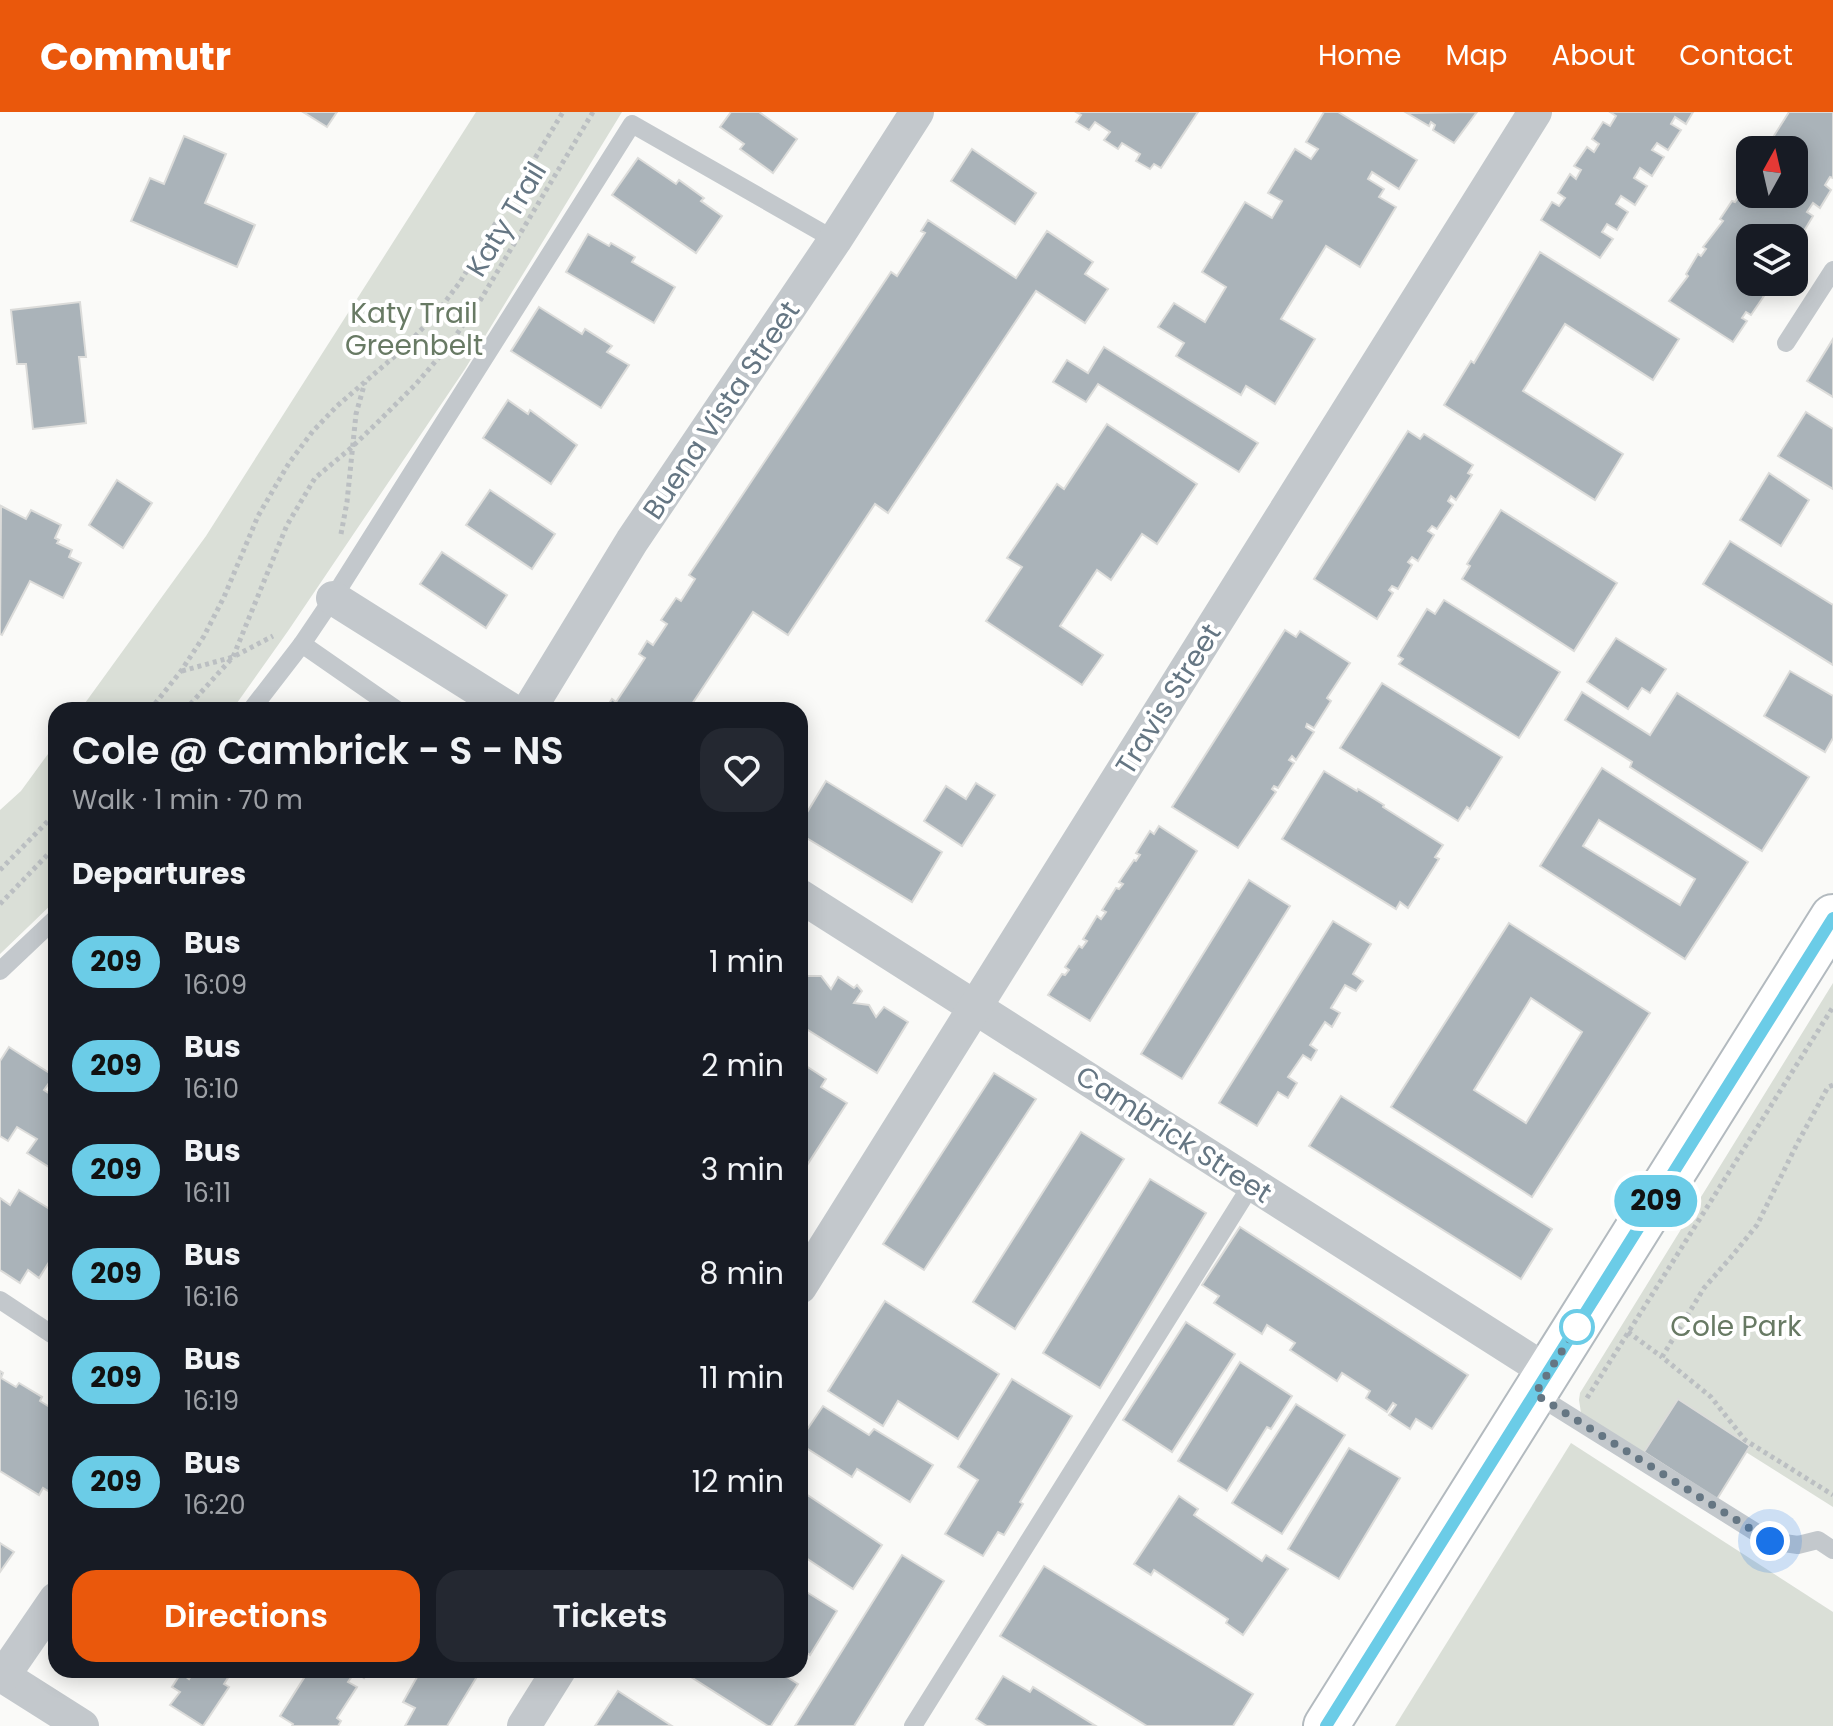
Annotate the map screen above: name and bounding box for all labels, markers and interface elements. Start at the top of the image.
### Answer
text: Commutr [40,30,231,83]
text: Home [1318,36,1401,75]
text: Map [1445,36,1507,75]
text: About [1551,36,1635,75]
text: Contact [1679,36,1793,75]
north arrow [1736,136,1808,208]
map controls [1736,136,1808,296]
street label: Katy Trail [457,155,556,284]
button: layers [1736,224,1808,296]
street label: Buena Vista Street [634,293,809,527]
park label: Katy Trail Greenbelt [345,294,483,365]
street label: Travis Street [1107,616,1230,782]
text: Cole @ Cambrick - S - NS [72,724,564,777]
button: heart [700,728,784,812]
text: Walk · 1 min · 70 m [72,782,303,818]
text: Departures [72,852,246,895]
text: Bus [184,921,241,964]
text: 1 min [709,940,784,983]
text: 209 [90,942,142,981]
text: 16:09 [184,967,247,1003]
text: Bus [184,1025,241,1068]
text: 2 min [701,1044,784,1087]
text: 209 [90,1046,142,1085]
street label: Cambrick Street [1068,1056,1279,1212]
text: 16:10 [184,1071,239,1107]
text: Bus [184,1129,241,1172]
text: 3 min [701,1148,784,1191]
text: 209 [90,1150,142,1189]
text: 16:11 [184,1175,231,1211]
line badge: 209 [1610,1175,1702,1227]
text: 209 [1630,1181,1682,1220]
text: Bus [184,1233,241,1276]
text: 8 min [700,1252,784,1295]
text: 209 [90,1254,142,1293]
text: 16:16 [184,1279,239,1315]
park label: Cole Park [1670,1307,1802,1346]
unlabelled marker [1560,1310,1594,1344]
text: Bus [184,1337,241,1380]
text: 11 min [699,1356,784,1399]
text: 209 [90,1358,142,1397]
text: 16:19 [184,1383,239,1419]
text: Bus [184,1441,241,1484]
text: 12 min [692,1460,784,1503]
text: 209 [90,1462,142,1501]
text: 16:20 [184,1487,246,1523]
your location [1750,1521,1790,1561]
button: Directions [72,1570,420,1662]
button: Tickets [436,1570,784,1662]

